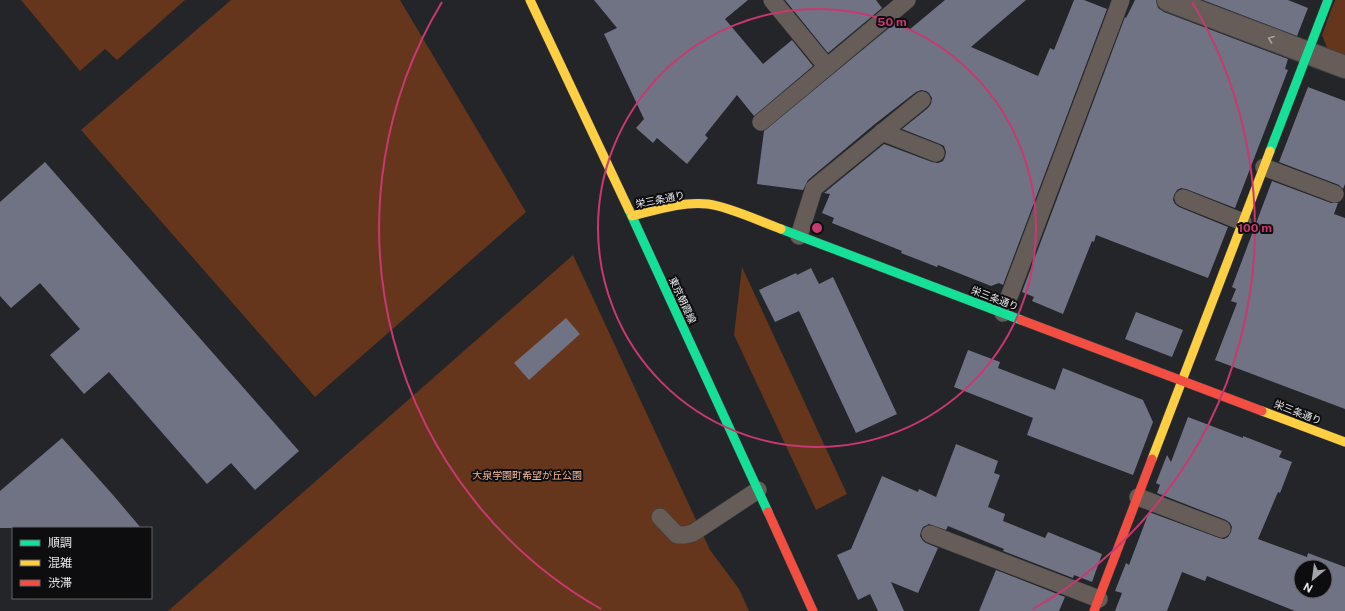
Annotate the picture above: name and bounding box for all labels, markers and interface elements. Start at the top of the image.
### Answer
text: 50 m [877,15,907,29]
one-way arrow [1268,35,1275,43]
street label: 栄三条通り [634,188,686,210]
centre of rings [810,221,824,235]
text: 100 m [1238,221,1272,235]
street label: 東京朝霞線 [667,275,699,325]
street label: 栄三条通り [970,283,1020,313]
street label: 栄三条通り [1273,397,1323,427]
park label: 大泉学園町希望が丘公園 [472,469,582,481]
legend [12,527,152,599]
text: 順調 [48,536,72,550]
text: 混雑 [48,556,72,570]
north arrow [1293,559,1333,599]
text: 渋滞 [48,576,72,590]
text: N [1301,580,1315,595]

